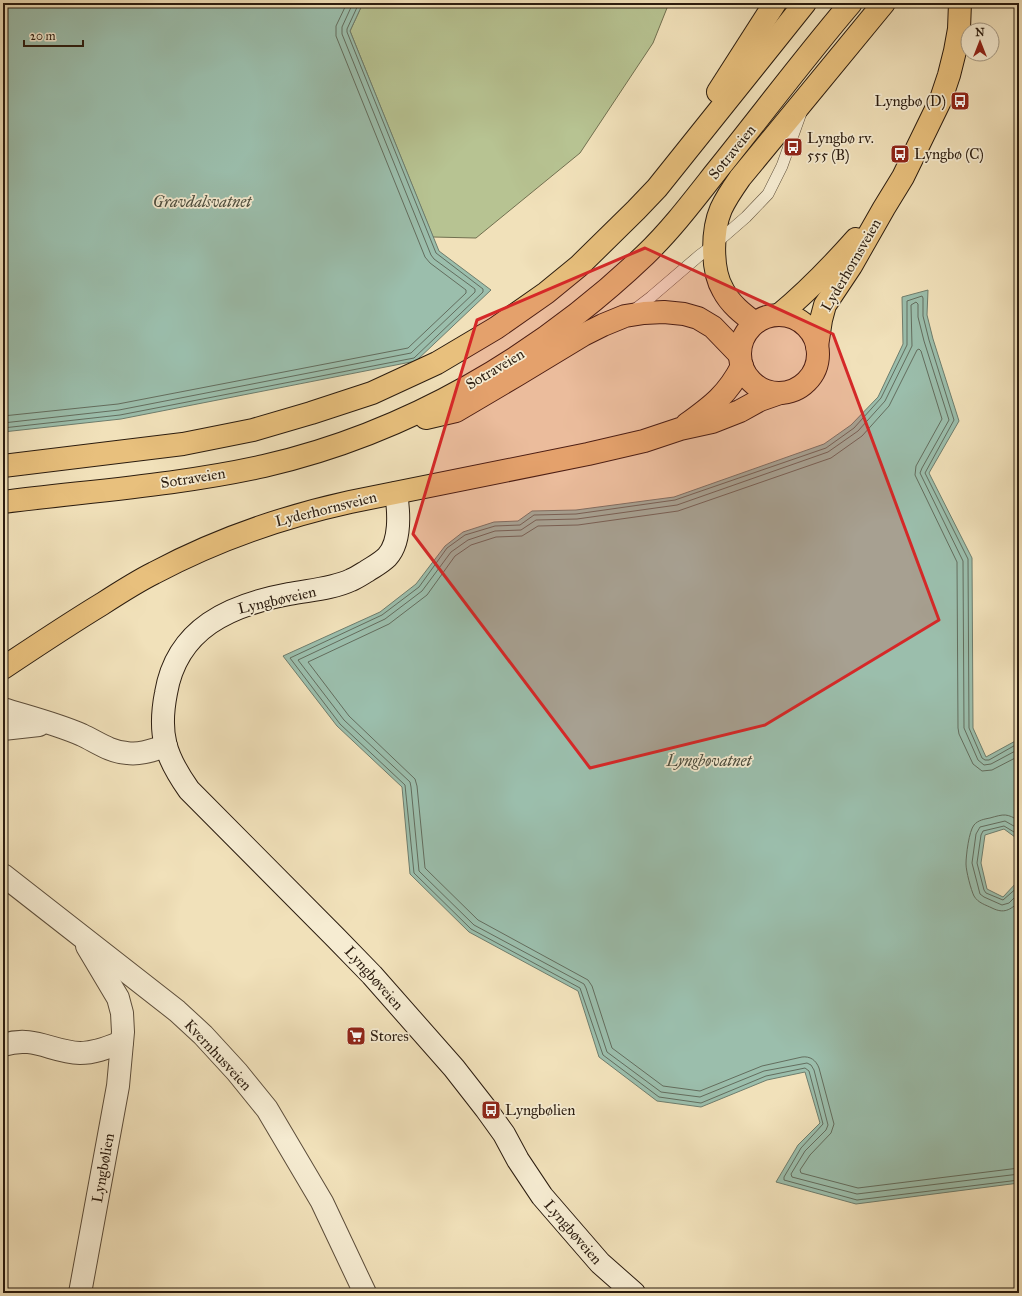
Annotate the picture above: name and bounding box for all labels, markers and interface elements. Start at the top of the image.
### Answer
scale bar [24,22,83,48]
north arrow [960,22,1000,62]
text: N [975,26,985,39]
text: 20 m [30,29,56,43]
bus stop icon: Lyngbø (D) [949,90,971,112]
place label: Lyngbø (D) [875,92,946,111]
street label: Sotraveien [705,121,759,183]
place label: Lyngbø rv. 555 (B) [807,129,874,165]
bus stop icon: Lyngbø rv. 555 (B) [782,136,804,158]
bus stop icon: Lyngbø (C) [889,143,911,165]
place label: Lyngbø (C) [914,145,984,164]
water label: Gravdalsvatnet [153,192,252,211]
street label: Lyderhornsveien [817,216,885,314]
street label: Sotraveien [462,345,528,393]
street label: Sotraveien [159,464,227,492]
street label: Lyderhornsveien [273,488,379,530]
street label: Lyngbøveien [236,582,318,618]
water label: Lyngbøvatnet [666,751,753,770]
street label: Lyngbøveien [341,942,407,1014]
street label: Kvernhusveien [181,1016,255,1094]
supermarket icon: Stores [345,1025,367,1047]
place label: Stores [370,1027,409,1045]
bus stop icon: Lyngbølien [480,1099,502,1121]
place label: Lyngbølien [505,1101,575,1119]
street label: Lyngbølien [88,1132,118,1204]
street label: Lyngbøveien [540,1196,606,1268]

